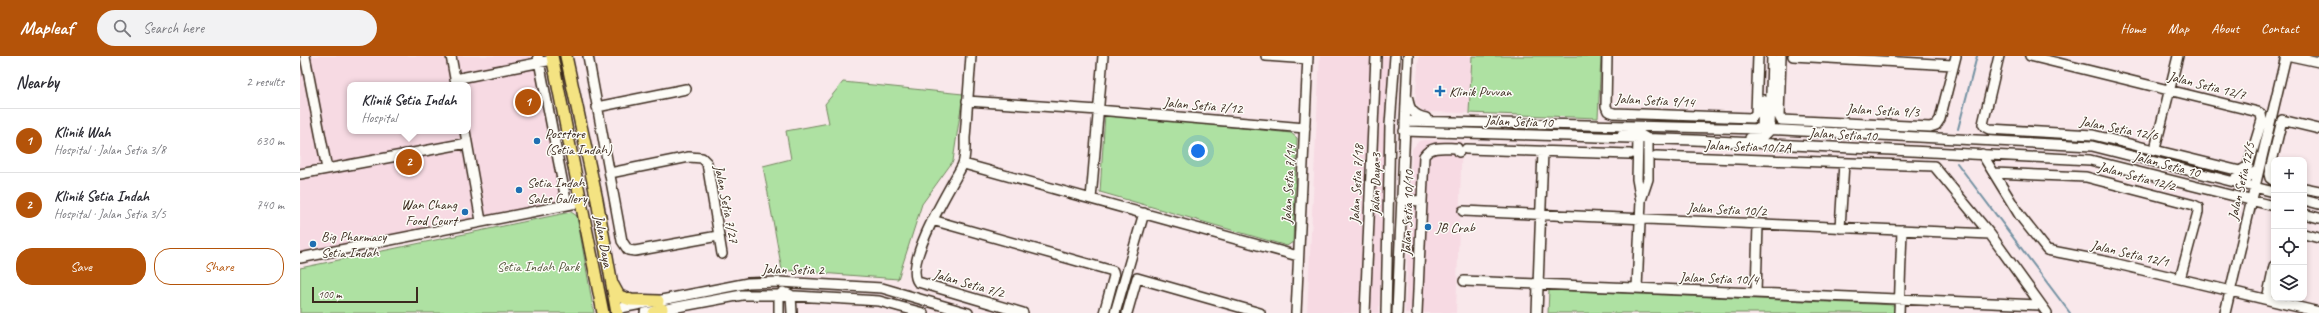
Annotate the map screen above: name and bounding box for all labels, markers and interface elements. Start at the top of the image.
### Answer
search box [97,10,377,46]
text: Mapleaf [20,16,73,40]
icon: search [111,17,133,39]
text: Search here [143,19,204,38]
text: Home [2120,20,2146,37]
text: Map [2168,20,2189,37]
text: About [2211,20,2239,37]
text: Contact [2261,20,2299,37]
street label: Jalan Setia 12/7 [2165,67,2248,103]
text: Nearby [16,72,59,93]
text: 2 results [246,74,284,90]
popup [347,82,471,134]
place label: Klinik Puvvan [1449,83,1512,100]
marker: Klinik Puvvan [1434,85,1446,97]
pin: 1 [515,87,541,117]
street label: Jalan Setia 9/14 [1614,90,1697,111]
text: Klinik Setia Indah [361,91,457,110]
street label: Jalan Setia 7/12 [1162,93,1245,118]
street label: Jalan Setia 9/3 [1845,100,1921,121]
text: Hospital [361,110,397,126]
street label: Jalan Setia 10 [1484,112,1555,131]
street label: Jalan Setia 12/6 [2077,112,2160,145]
text: Klinik Wah [54,123,111,142]
street label: Jalan Setia 10 [1808,124,1879,145]
place label: Posstore (Setia Indah) [545,125,613,158]
text: 1 [26,133,32,149]
text: 630 m [256,133,284,149]
marker: Posstore (Setia Indah) [532,136,542,146]
street label: Jalan Setia 10/2A [1704,136,1792,157]
street label: Jalan Setia 12/5 [2224,140,2259,223]
your location [1188,141,1208,161]
text: Hospital · Jalan Setia 3/8 [54,142,166,158]
street label: Jalan Setia 7/14 [1278,142,1299,225]
street label: Jalan Setia 7/18 [1346,142,1367,225]
pin: 2 [396,147,422,177]
street label: Jalan Setia 10 [2131,147,2204,182]
street label: Jalan Daya 3 [1366,151,1385,216]
map controls [2271,157,2307,301]
button: + [2271,157,2307,193]
street label: Jalan Setia 12/2 [2096,158,2179,195]
street label: Jalan Setia 7/27 [710,163,743,245]
street label: Jalan Setia 10/10 [1397,168,1418,257]
place label: Setia Indah Sales Gallery [527,174,588,207]
marker: Setia Indah Sales Gallery [514,185,524,195]
text: Klinik Setia Indah [54,187,149,206]
button: − [2271,193,2307,229]
place label: Wan Chang Food Court [401,196,459,229]
text: 2 [26,197,32,213]
text: 740 m [256,197,284,213]
street label: Jalan Setia 10/2 [1686,199,1769,220]
text: Hospital · Jalan Setia 3/5 [54,206,166,222]
marker: Wan Chang Food Court [460,207,470,217]
street label: Jalan Daya [590,213,617,269]
place label: JB Crab [1435,219,1476,236]
marker: JB Crab [1423,222,1433,232]
place label: Big Pharmacy Setia Indah [321,228,388,261]
button: locate [2271,229,2307,265]
street label: Jalan Setia 12/1 [2088,236,2171,271]
marker: Big Pharmacy Setia Indah [308,239,318,249]
button: Save [16,248,146,285]
button: Share [154,248,284,285]
park label: Setia Indah Park [497,258,580,275]
street label: Jalan Setia 2 [761,260,826,279]
street label: Jalan Setia 7/2 [931,265,1008,302]
button: layers [2271,265,2307,301]
street label: Jalan Setia 10/4 [1678,269,1760,288]
scale bar [312,285,418,304]
text: 100 m [318,287,342,301]

